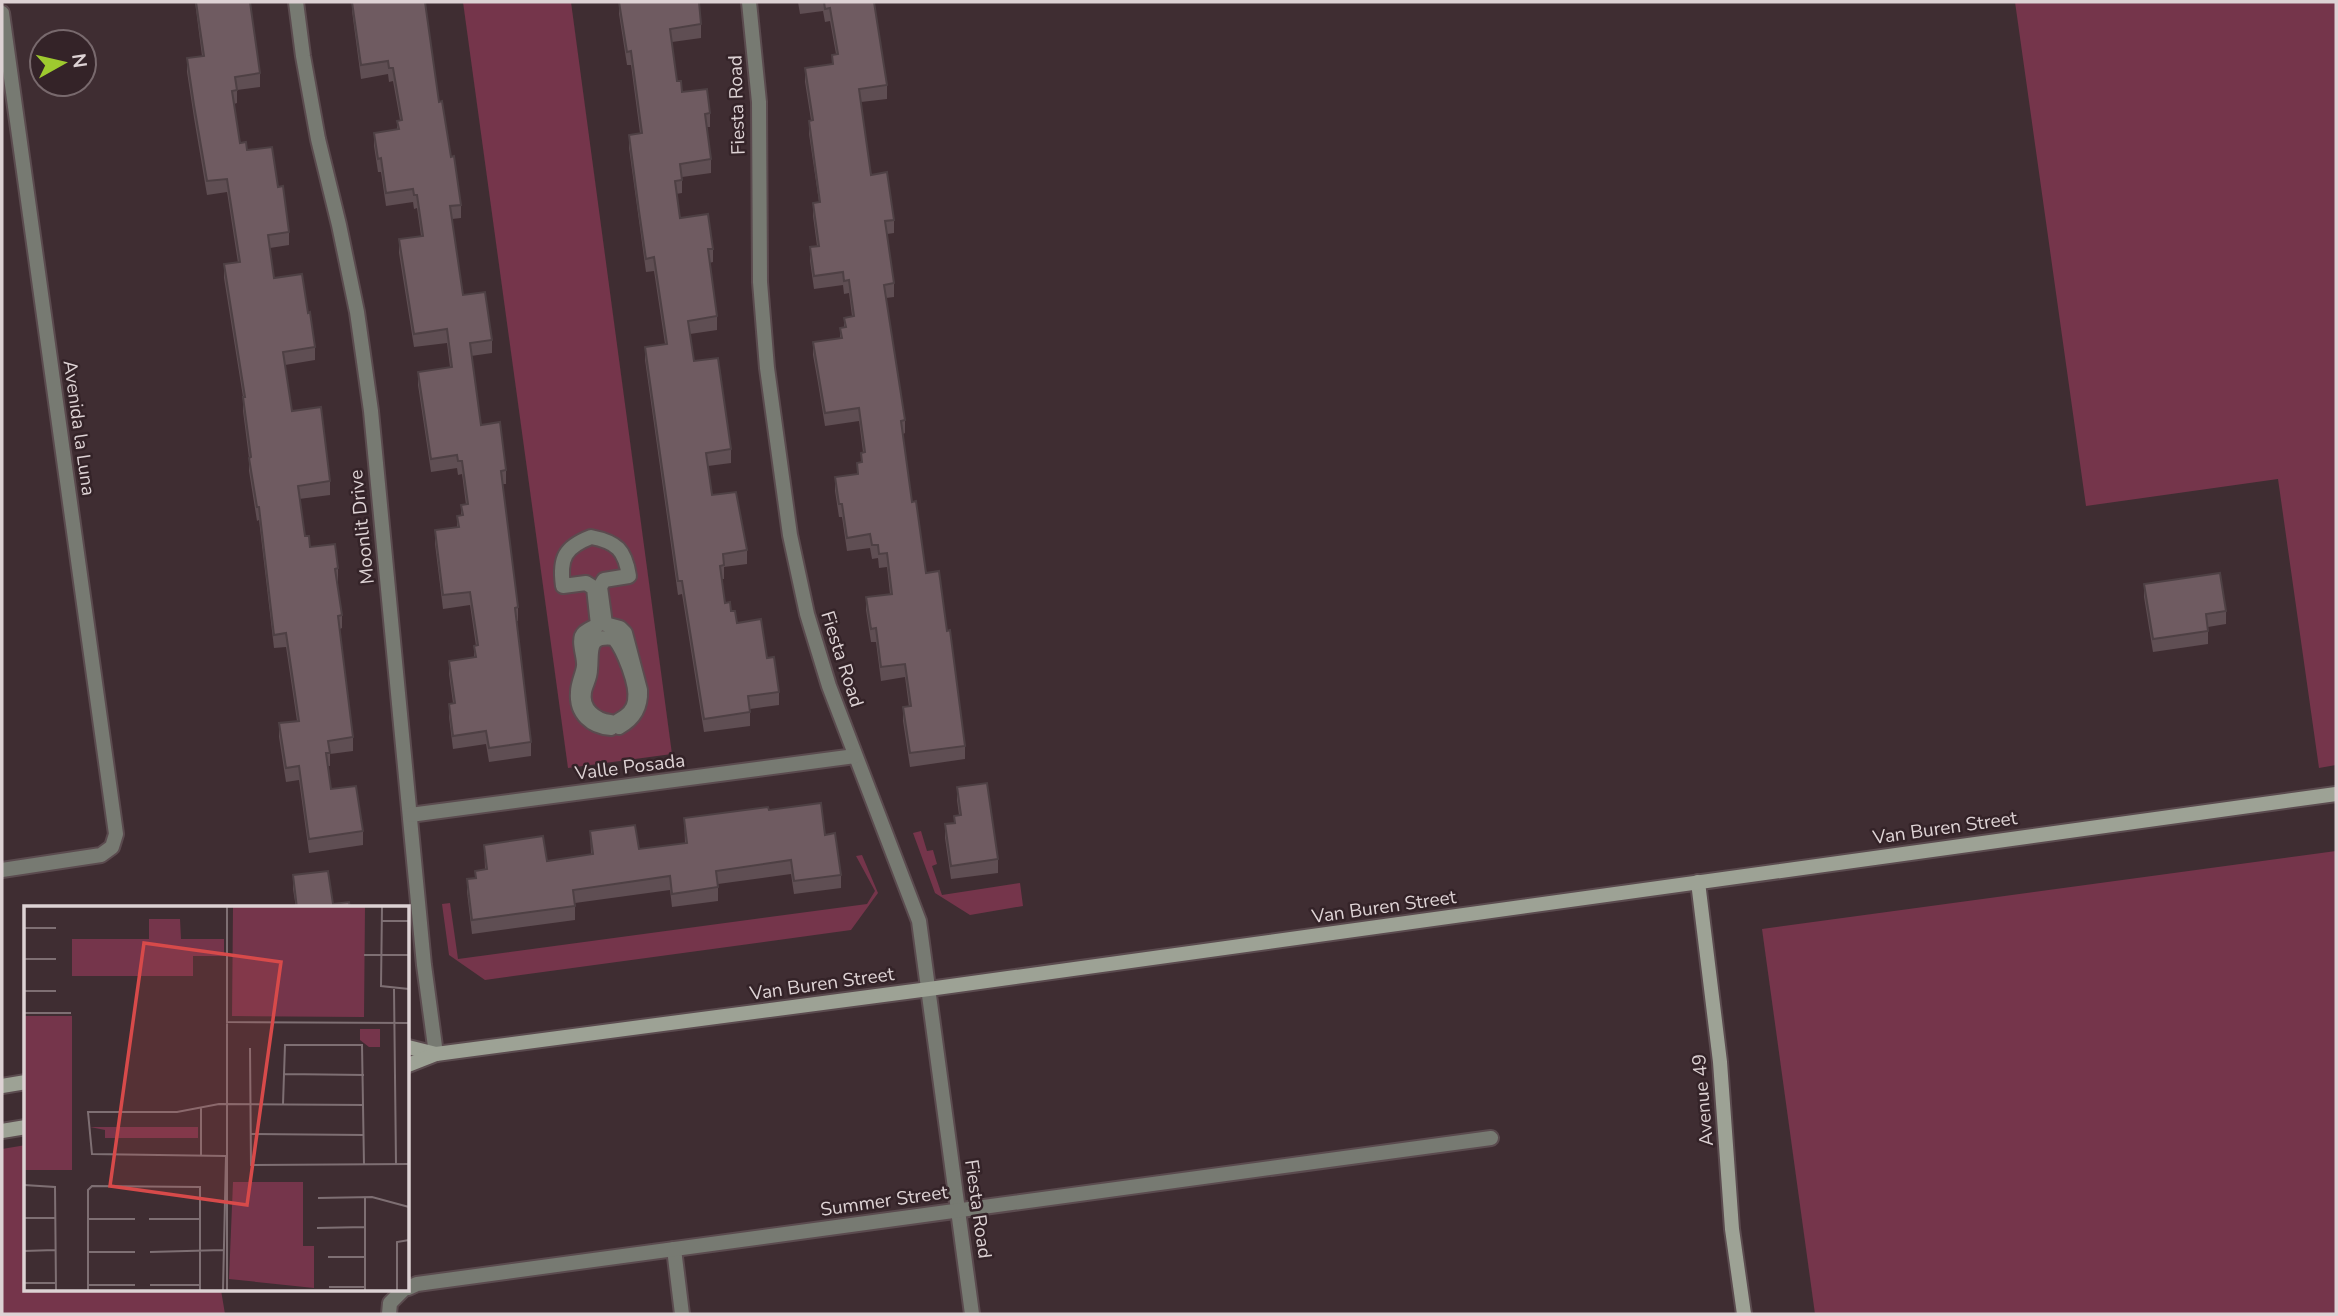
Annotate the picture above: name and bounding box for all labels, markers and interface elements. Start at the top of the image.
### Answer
north arrow [28,28,98,98]
text: N [65,52,93,70]
street label: Fiesta Road [722,55,752,155]
street label: Avenida la Luna [57,359,101,497]
street label: Moonlit Drive [343,469,381,585]
street label: Fiesta Road [814,608,870,710]
street label: Valle Posada [572,747,687,787]
street label: Van Buren Street [1870,805,2019,851]
street label: Van Buren Street [1309,884,1458,930]
inset map [24,906,410,1292]
street label: Van Buren Street [747,961,896,1007]
street label: Avenue 49 [1686,1053,1720,1147]
street label: Fiesta Road [958,1158,998,1260]
street label: Summer Street [819,1179,950,1223]

